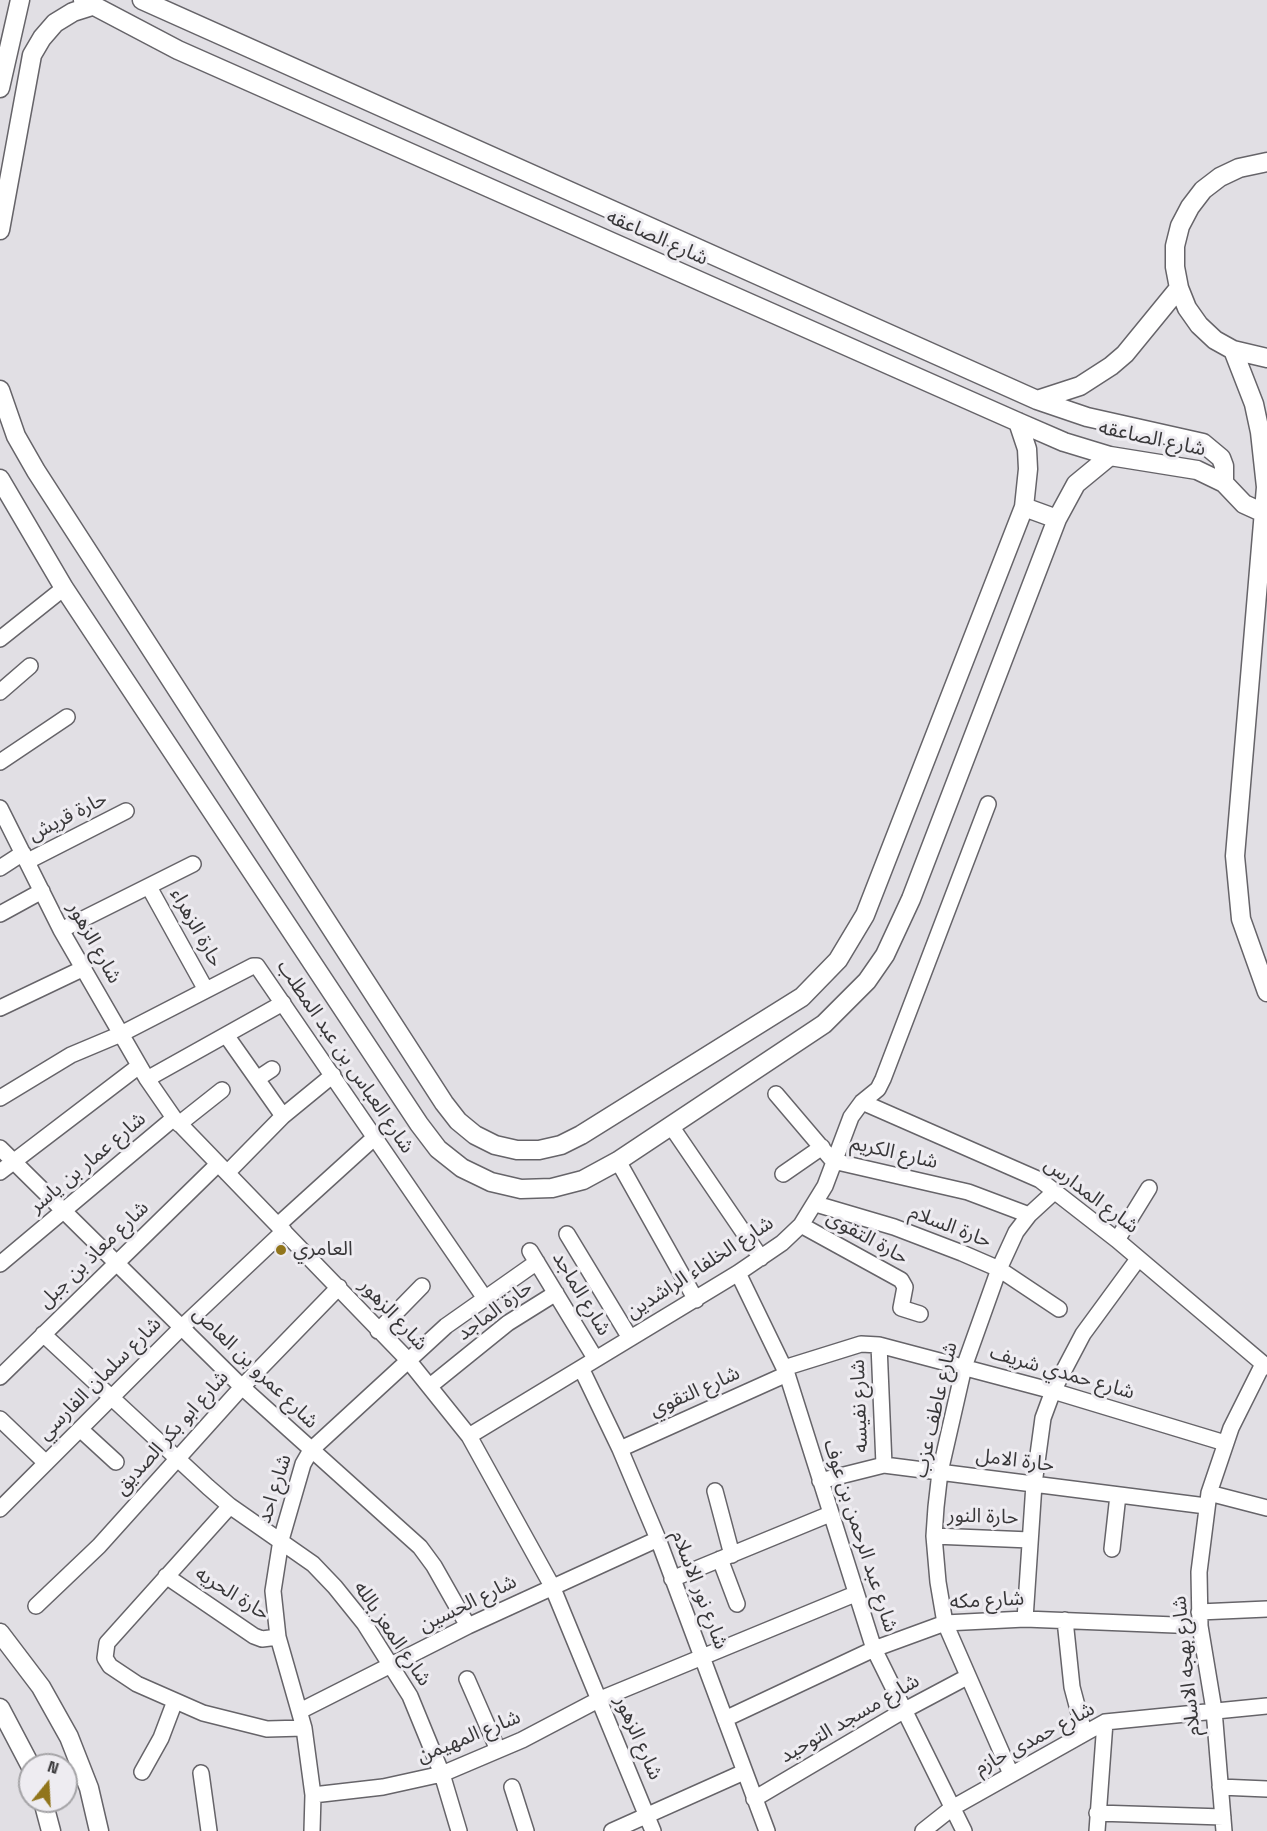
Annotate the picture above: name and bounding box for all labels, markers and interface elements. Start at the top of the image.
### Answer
street label: شارع الصاعقه [603,205,711,271]
street label: شارع الصاعقه [1096,416,1208,462]
street label: حارة قريش [25,787,111,847]
street label: حارة الزهراء [165,884,227,972]
street label: شارع الزهور [62,898,126,988]
street label: شارع العباس بن عبد المطلب [271,956,419,1158]
street label: شارع عمار بن ياسر [25,1107,151,1219]
street label: شارع الكريم [848,1131,940,1175]
street label: شارع المدارس [1039,1153,1143,1239]
street label: شارع معاذ بن جبل [34,1196,154,1314]
street label: حارة السلام [906,1200,994,1254]
street label: حارة التقوى [822,1206,912,1270]
street label: شارع الخلفاء الراشدين [622,1211,778,1325]
place label: العامري [293,1238,353,1262]
marker: العامري [274,1243,288,1257]
street label: شارع الماجد [547,1248,615,1340]
street label: شارع الزهور [354,1274,432,1356]
street label: حارة الماجد [453,1276,537,1346]
street label: شارع عمرو بن العاص [187,1302,323,1434]
street label: شارع سلمان الفارسي [33,1312,167,1446]
street label: شارع عاطف عزب [909,1340,963,1480]
street label: شارع حمدي شريف [987,1341,1137,1405]
street label: شارع نفيسه [846,1359,874,1453]
street label: شارع التقوي [646,1361,744,1423]
street label: شارع ابو بكر الصديق [110,1366,234,1500]
street label: شارع عبد الرحمن بن عوف [817,1437,903,1635]
street label: حارة الامل [974,1444,1056,1478]
street label: شارع احد [253,1451,297,1527]
street label: حارة النور [947,1504,1019,1530]
street label: شارع نور الاسلام [665,1527,733,1653]
street label: حارة الحريه [190,1562,274,1626]
street label: شارع الحسين [415,1570,521,1638]
street label: شارع المعز بالله [348,1577,436,1691]
street label: شارع مكه [949,1587,1025,1615]
street label: شارع بهجه الاسلام [1168,1595,1206,1737]
street label: شارع مسجد التوحيد [776,1669,924,1769]
street label: شارع الزهور [609,1692,667,1784]
street label: شارع حمدى حازم [971,1697,1099,1781]
street label: شارع المهيمن [414,1705,524,1769]
north arrow [18,1753,78,1813]
text: N [45,1756,61,1779]

